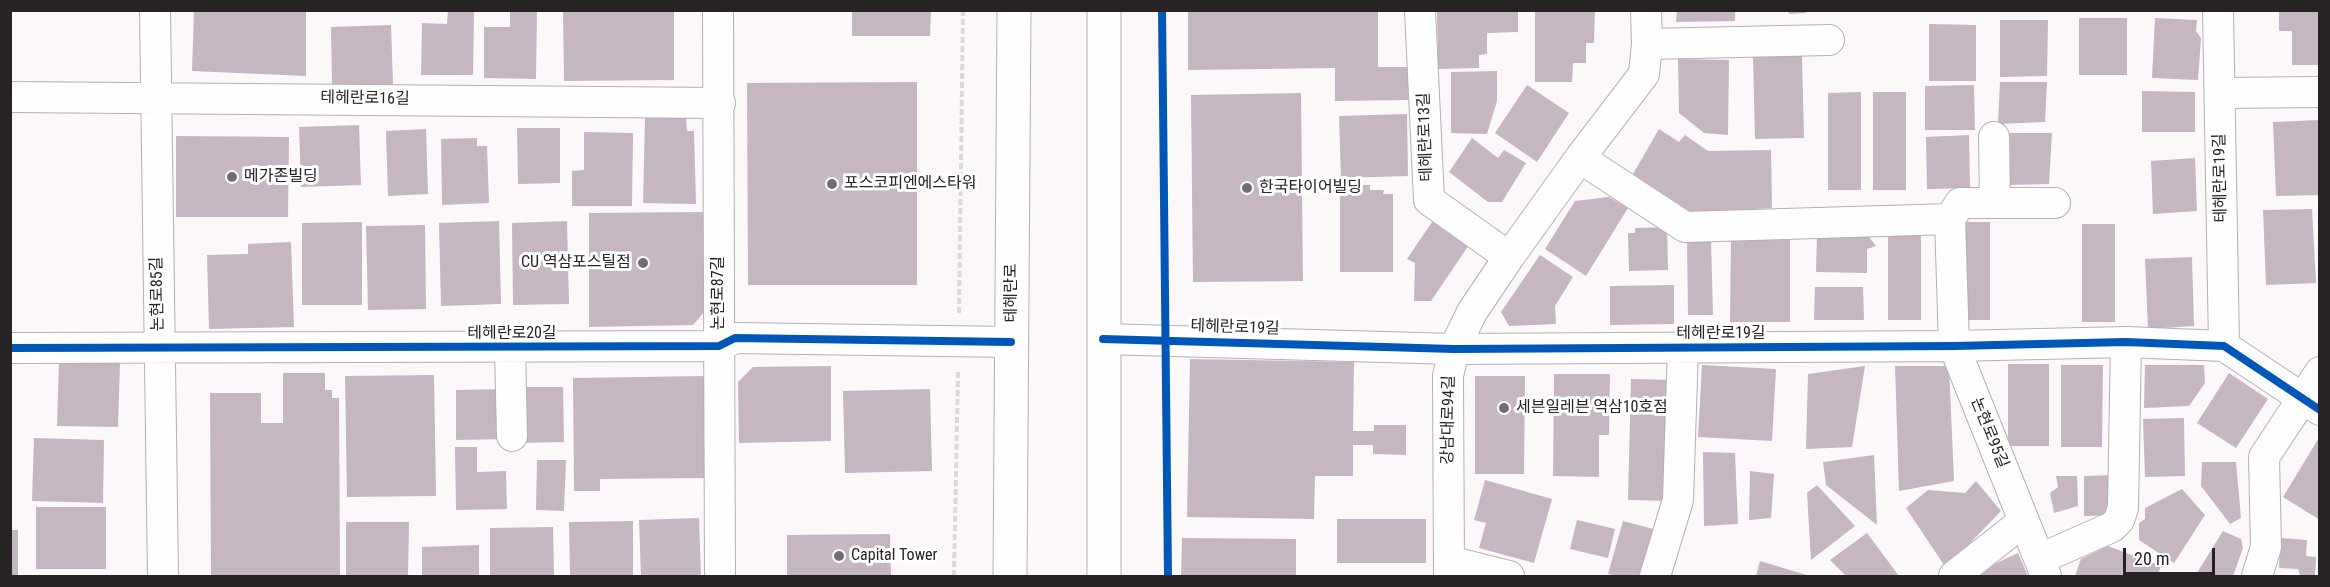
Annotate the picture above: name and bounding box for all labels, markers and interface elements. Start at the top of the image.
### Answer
street label: 테헤란로16길 [320,89,410,109]
street label: 테헤란로13길 [1415,92,1437,182]
street label: 테헤란로19길 [2211,133,2231,223]
place label: 메가존빌딩 [244,167,318,187]
marker: 메가존빌딩 [225,170,239,184]
place label: 포스코피엔에스타워 [844,174,976,194]
marker: 포스코피엔에스타워 [825,177,839,191]
place label: 한국타이어빌딩 [1259,178,1362,198]
marker: 한국타이어빌딩 [1240,181,1254,195]
place label: CU 역삼포스틸점 [521,253,631,273]
street label: 논현로85길 [148,256,168,332]
marker: CU 역삼포스틸점 [636,256,650,270]
street label: 논현로87길 [709,256,729,330]
street label: 테헤란로 [1002,264,1022,322]
street label: 테헤란로19길 [1190,317,1280,339]
street label: 테헤란로20길 [467,324,557,344]
street label: 테헤란로19길 [1676,324,1766,344]
street label: 강남대로94길 [1439,375,1459,465]
street label: 논현로95길 [1966,395,2012,471]
place label: 세븐일레븐 역삼10호점 [1516,398,1668,418]
marker: 세븐일레븐 역삼10호점 [1497,401,1511,415]
scale bar [2126,536,2218,574]
place label: Capital Tower [851,546,937,566]
text: 20 m [2134,548,2169,569]
marker: Capital Tower [832,549,846,563]

